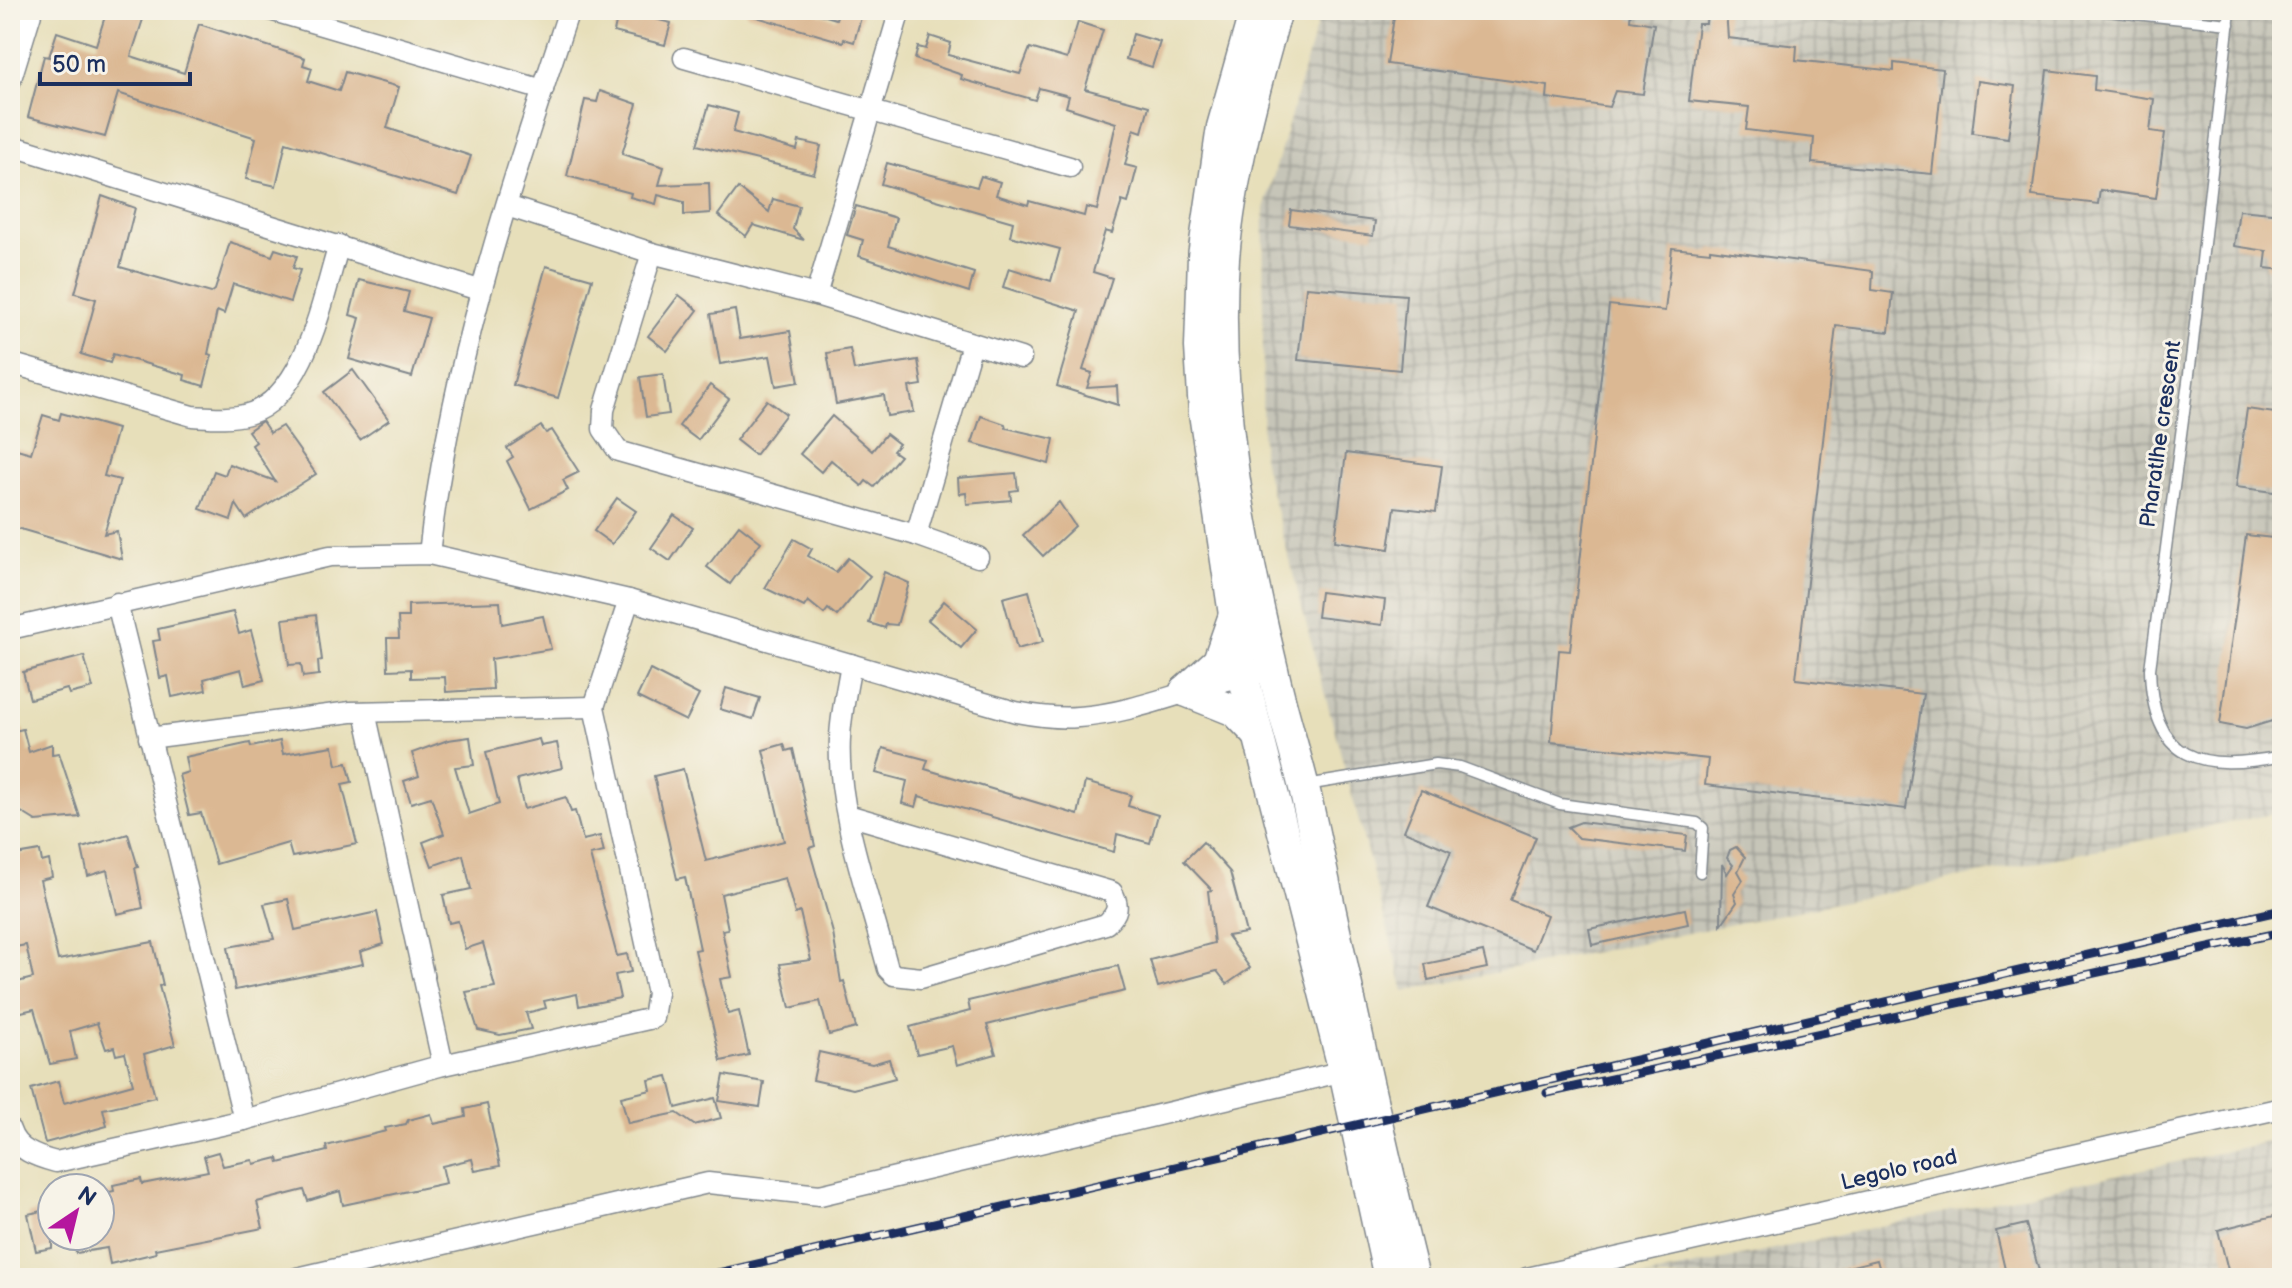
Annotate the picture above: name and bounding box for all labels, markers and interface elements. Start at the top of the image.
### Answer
scale bar [40,36,190,86]
text: 50 m [52,50,106,79]
street label: Pharatlhe crescent [2135,339,2188,529]
street label: Legolo road [1838,1144,1960,1196]
north arrow [36,1172,116,1252]
text: N [72,1181,101,1213]

